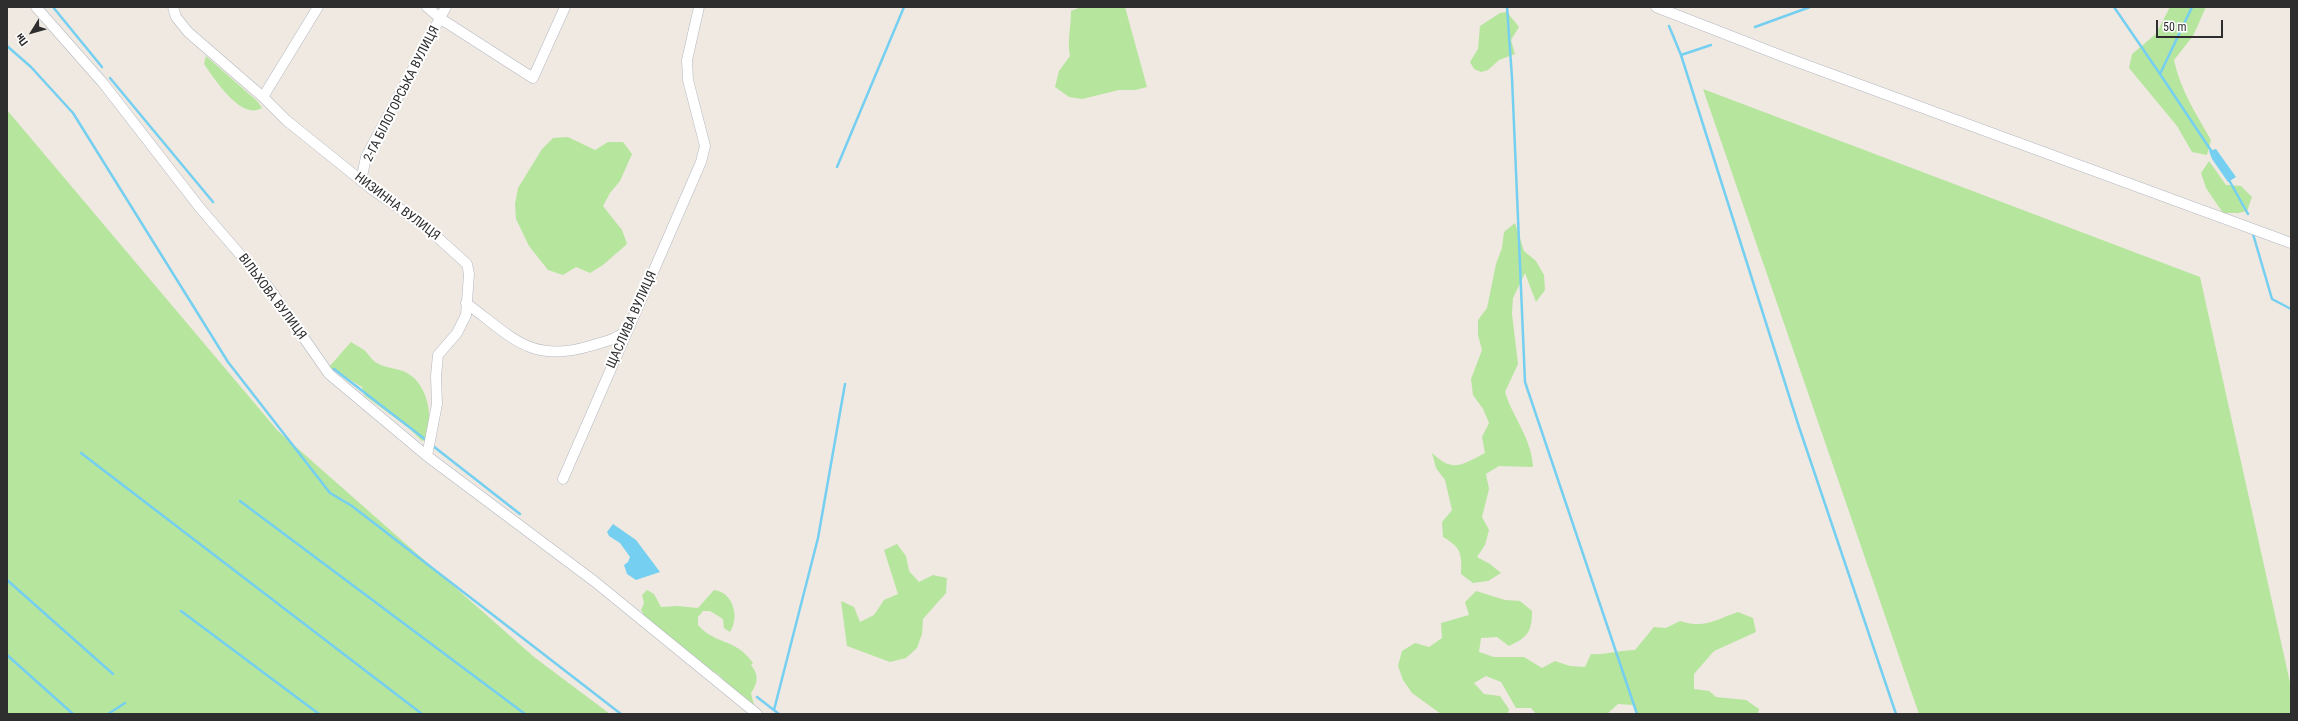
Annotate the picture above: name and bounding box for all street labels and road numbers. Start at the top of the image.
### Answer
street label: 2-ГА БІЛОГОРСЬКА ВУЛИЦЯ [361,24,443,164]
street label: НИЗИННА ВУЛИЦЯ [351,170,443,244]
street label: ВІЛЬХОВА ВУЛИЦЯ [235,251,309,343]
street label: ЩАСЛИВА ВУЛИЦЯ [604,269,660,371]

